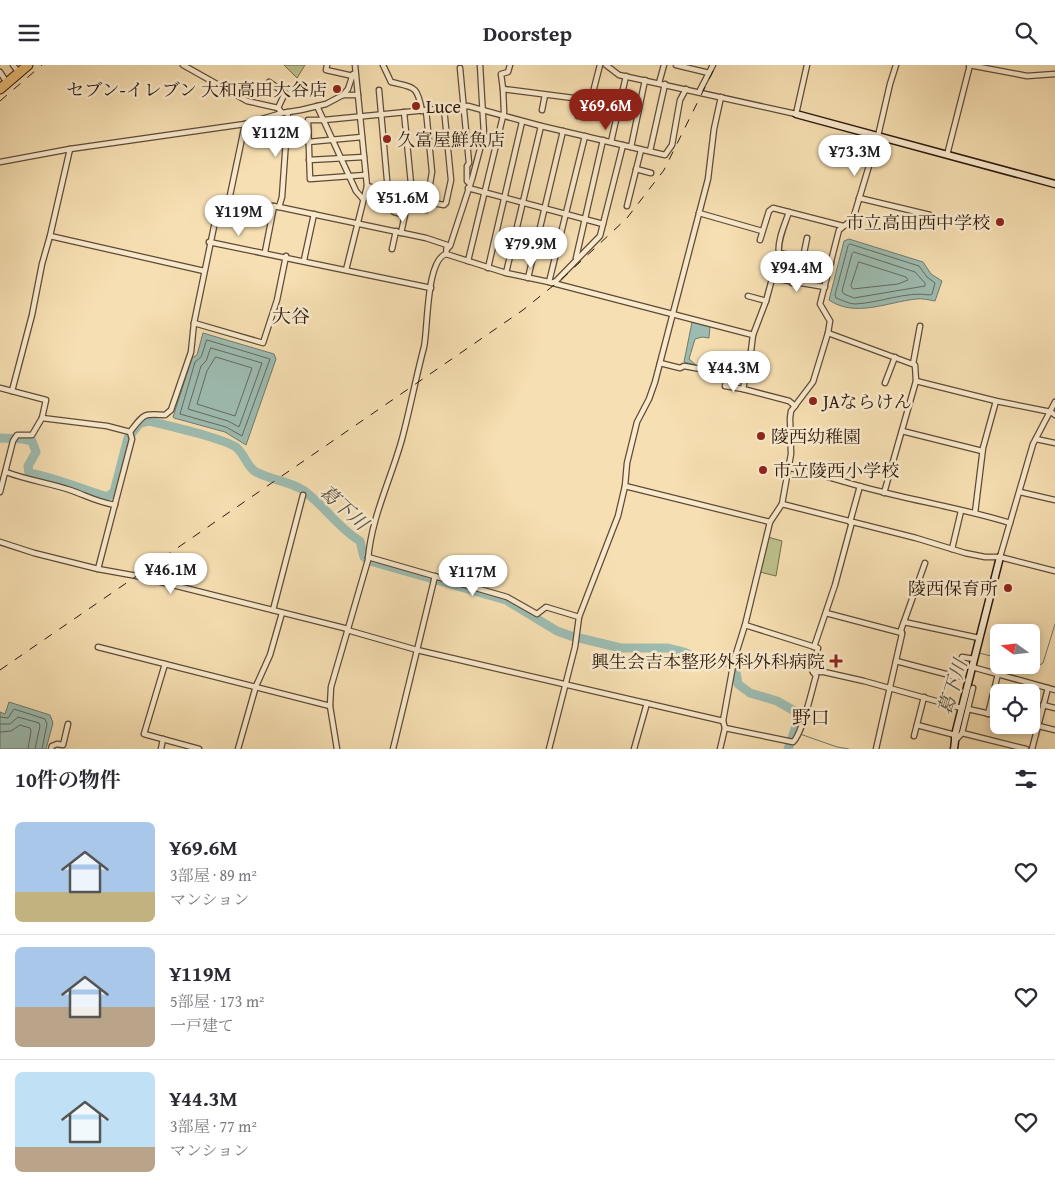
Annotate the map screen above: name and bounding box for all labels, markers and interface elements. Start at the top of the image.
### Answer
text: Doorstep [483,17,572,49]
icon: menu [15,19,43,47]
icon: search [1012,19,1040,47]
place label: セブン-イレブン 大和高田大谷店 [66,76,327,103]
marker: セブン-イレブン 大和高田大谷店 [331,83,343,95]
pin: ¥69.6M [565,88,647,131]
place label: Luce [426,93,461,120]
text: ¥69.6M [580,93,632,117]
marker: Luce [410,100,422,112]
pin: ¥112M [241,116,311,158]
text: ¥112M [253,120,299,144]
place label: 久富屋鮮魚店 [397,126,505,153]
marker: 久富屋鮮魚店 [381,133,393,145]
pin: ¥73.3M [814,135,896,177]
text: ¥73.3M [829,139,881,163]
pin: ¥51.6M [362,181,444,223]
text: ¥51.6M [377,185,429,209]
pin: ¥119M [204,195,274,237]
text: ¥119M [216,199,262,223]
place label: 市立高田西中学校 [846,209,990,236]
marker: 市立高田西中学校 [994,216,1006,228]
pin: ¥79.9M [490,227,572,269]
text: ¥79.9M [505,231,557,255]
pin: ¥94.4M [756,251,838,293]
text: ¥94.4M [771,255,823,279]
district label: 大谷 [272,302,310,330]
pin: ¥44.3M [693,351,775,393]
text: ¥44.3M [708,355,760,379]
place label: JAならけん [821,388,912,415]
marker: JAならけん [807,395,819,407]
place label: 陵西幼稚園 [771,423,861,450]
marker: 陵西幼稚園 [755,430,767,442]
place label: 市立陵西小学校 [773,457,899,484]
marker: 市立陵西小学校 [757,464,769,476]
water label: 葛下川 [313,478,376,538]
pin: ¥46.1M [130,553,212,595]
pin: ¥117M [438,555,508,597]
text: ¥46.1M [145,557,197,581]
text: ¥117M [450,559,496,583]
place label: 陵西保育所 [908,575,998,602]
marker: 陵西保育所 [1002,582,1014,594]
north arrow [990,624,1040,674]
map controls [990,624,1040,734]
place label: 興生会吉本整形外科外科病院 [591,648,825,675]
marker: 興生会吉本整形外科外科病院 [829,654,843,668]
water label: 葛下川 [930,654,974,718]
button: locate [990,684,1040,734]
district label: 野口 [792,703,830,731]
text: 10件の物件 [15,764,121,795]
icon: filters [1012,765,1040,793]
text: ¥69.6M [170,832,238,863]
icon: home [55,842,115,902]
icon: heart [1012,858,1040,886]
text: 3部屋 · 89 m² [170,863,257,887]
text: マンション [170,887,249,911]
text: ¥119M [170,958,232,989]
icon: home [55,967,115,1027]
icon: heart [1012,983,1040,1011]
text: 5部屋 · 173 m² [170,989,265,1013]
text: 一戸建て [170,1013,234,1037]
text: ¥44.3M [170,1083,238,1114]
icon: home [55,1092,115,1152]
icon: heart [1012,1108,1040,1136]
text: 3部屋 · 77 m² [170,1114,257,1138]
text: マンション [170,1138,249,1162]

